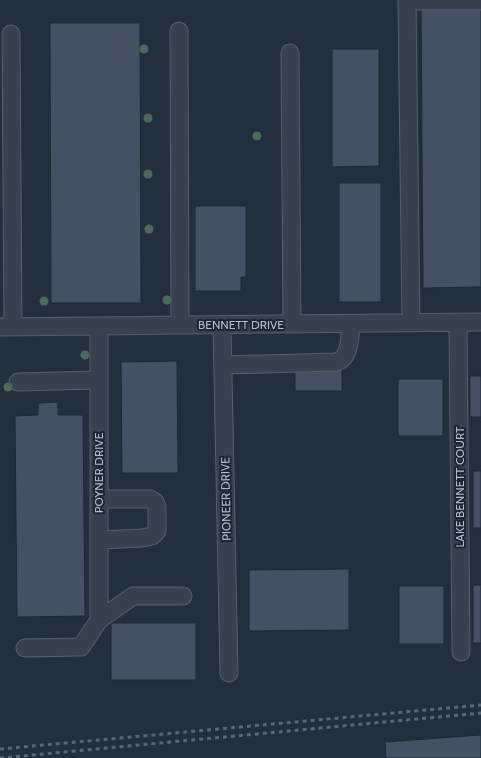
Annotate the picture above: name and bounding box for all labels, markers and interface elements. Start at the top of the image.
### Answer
street label: BENNETT DRIVE [198,317,284,332]
street label: LAKE BENNETT COURT [452,426,467,548]
street label: POYNER DRIVE [91,432,106,513]
street label: PIONEER DRIVE [217,457,234,541]

